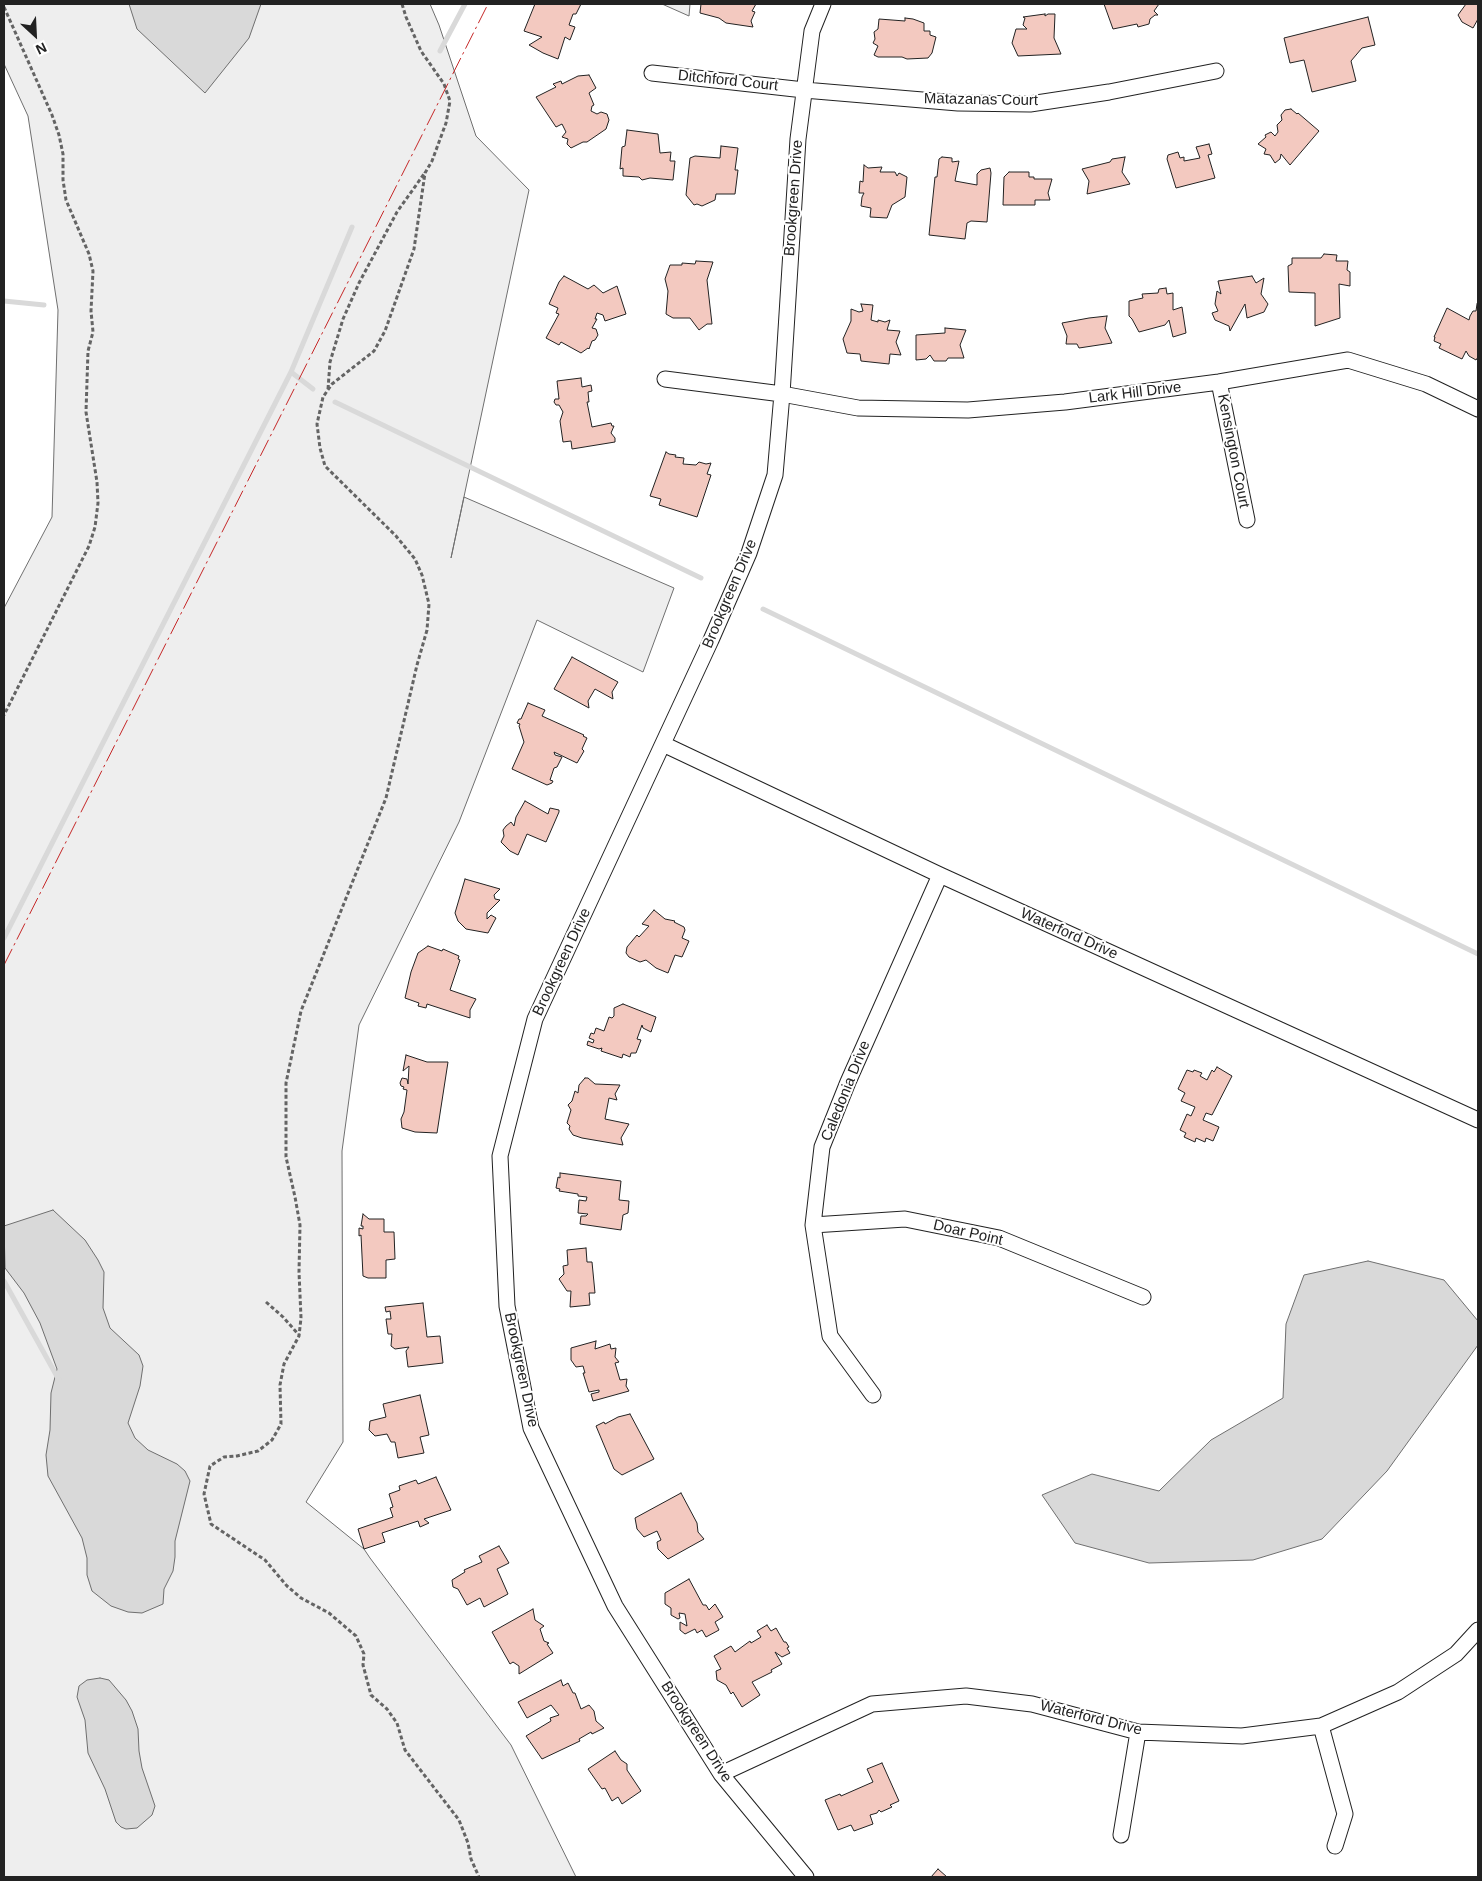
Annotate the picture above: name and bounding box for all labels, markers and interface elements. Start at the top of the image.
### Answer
north arrow [10,10,60,60]
text: N [33,39,49,58]
street label: Ditchford Court [677,67,779,95]
street label: Matazanas Court [924,90,1038,110]
street label: Brookgreen Drive [781,139,807,257]
street label: Lark Hill Drive [1088,378,1182,408]
street label: Kensington Court [1213,392,1253,510]
street label: Brookgreen Drive [699,537,761,651]
street label: Brookgreen Drive [529,905,595,1019]
street label: Waterford Drive [1018,905,1120,963]
street label: Caledonia Drive [818,1038,874,1144]
street label: Doar Point [931,1216,1005,1250]
street label: Brookgreen Drive [500,1311,542,1429]
street label: Brookgreen Drive [657,1678,735,1786]
street label: Waterford Drive [1038,1697,1144,1739]

